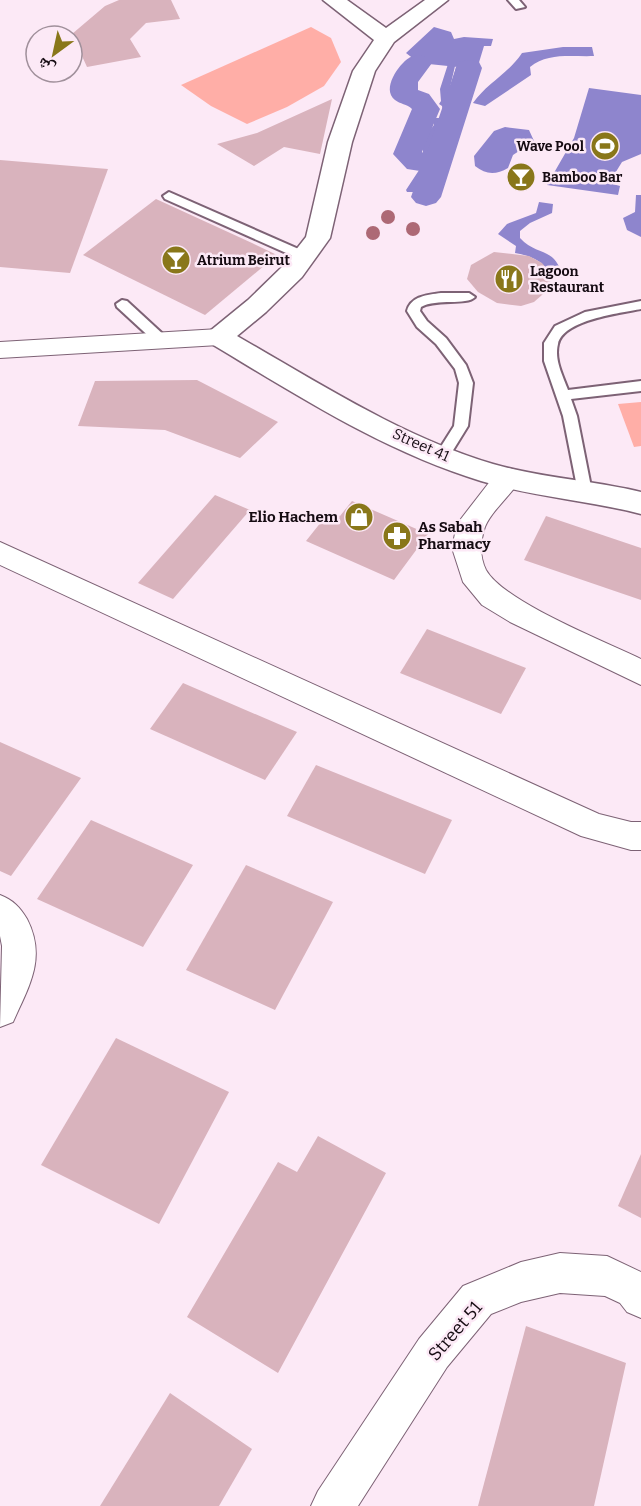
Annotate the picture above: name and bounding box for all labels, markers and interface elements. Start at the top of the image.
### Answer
north arrow [24,24,84,84]
text: ش [34,54,58,79]
sports icon: Wave Pool [589,130,621,162]
place label: Wave Pool [517,138,585,155]
bar icon: Bamboo Bar [505,161,537,193]
place label: Bamboo Bar [542,169,623,186]
bar icon: Atrium Beirut [160,244,192,276]
place label: Atrium Beirut [197,252,290,269]
restaurant icon: Lagoon Restaurant [493,263,525,295]
place label: Lagoon Restaurant [530,263,605,296]
street label: Street 41 [390,425,452,465]
shop icon: Elio Hachem [343,501,375,533]
place label: Elio Hachem [248,508,339,526]
place label: As Sabah Pharmacy [418,518,491,553]
pharmacy icon: As Sabah Pharmacy [381,520,413,552]
street label: Street 51 [423,1296,487,1365]

